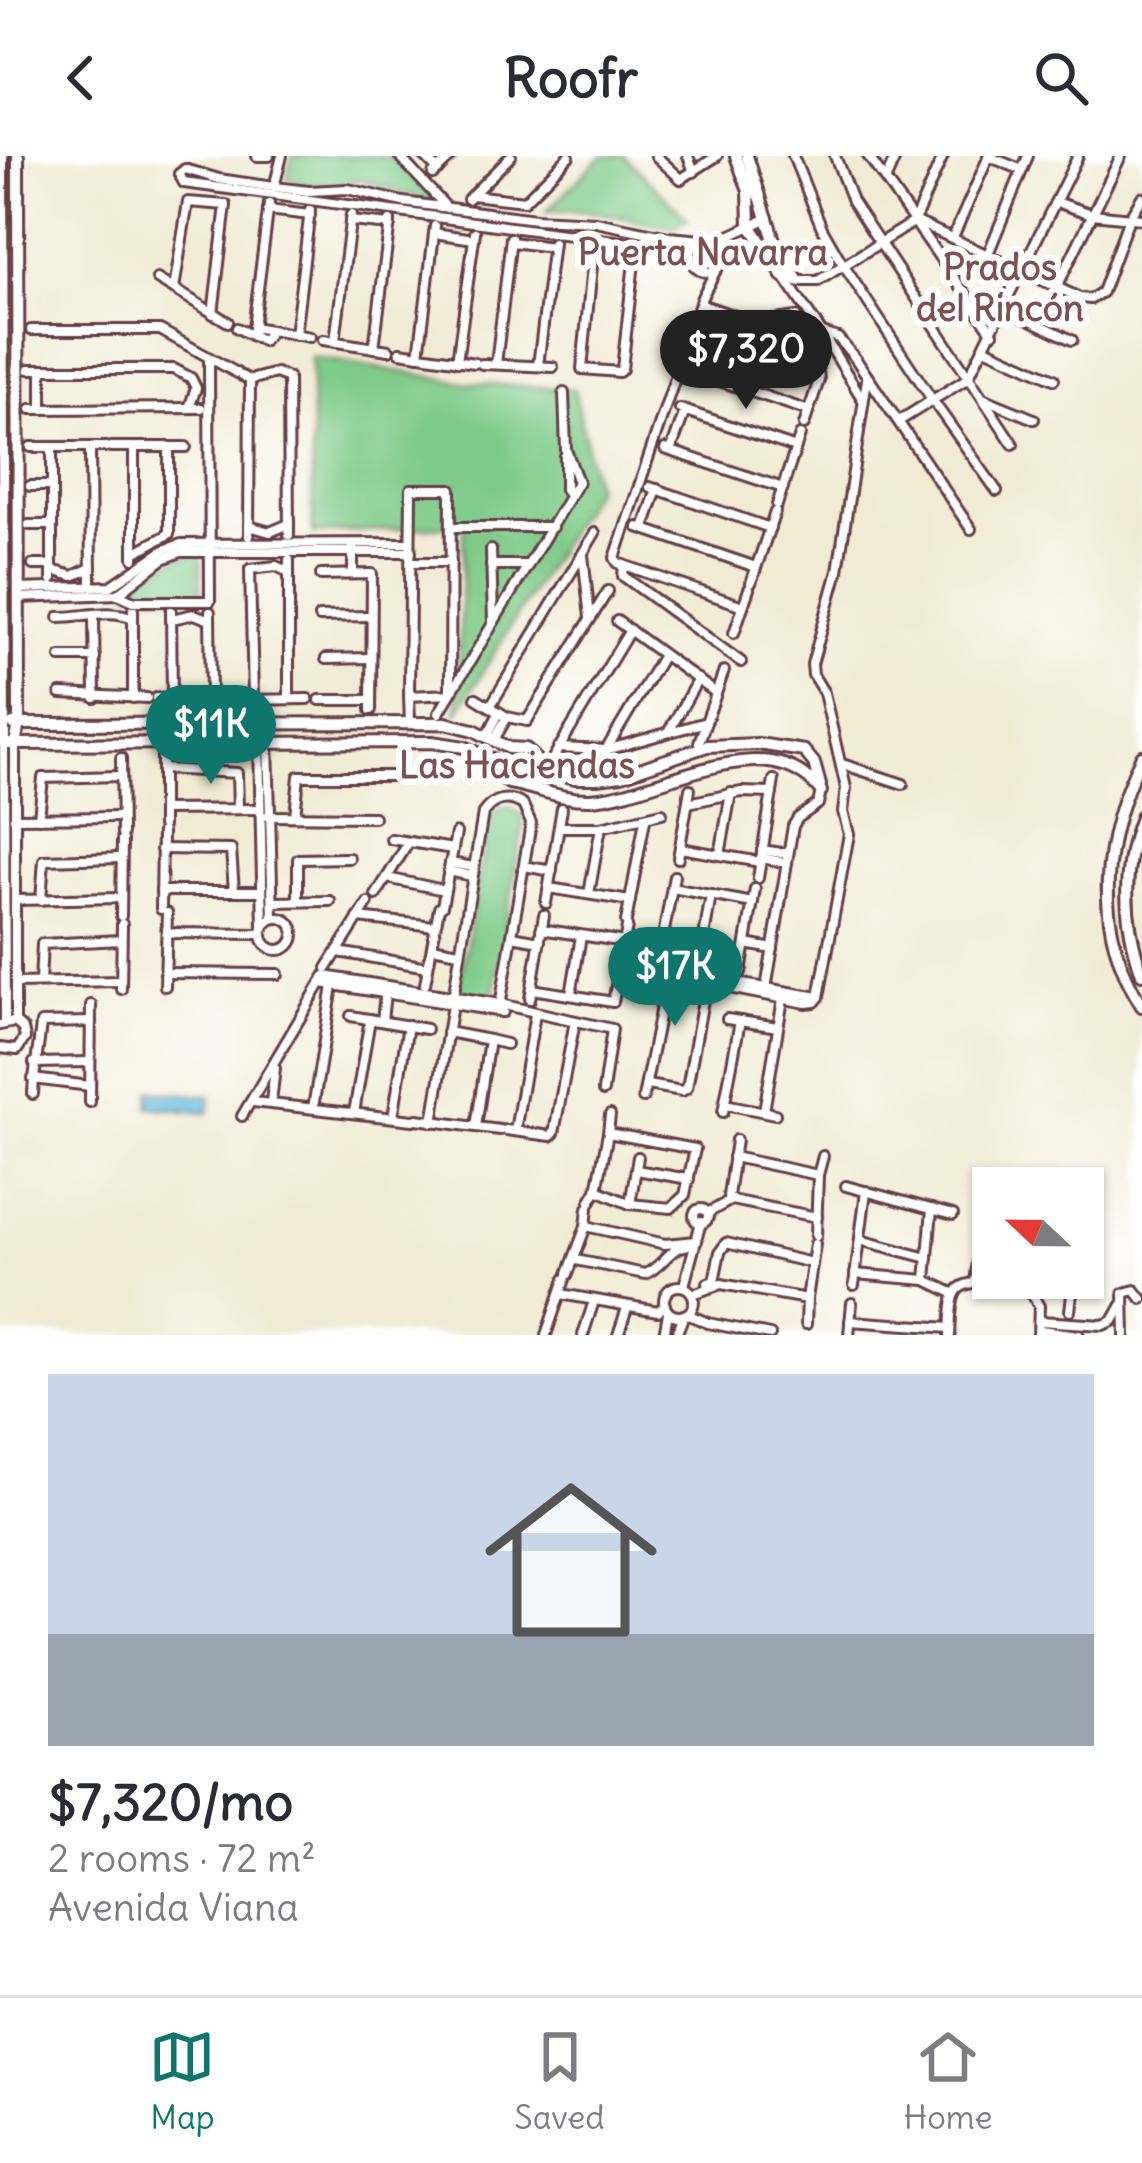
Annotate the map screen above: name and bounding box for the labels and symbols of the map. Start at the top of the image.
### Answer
district label: Puerta Navarra [578,230,828,275]
district label: Prados del Rincón [916,245,1084,331]
pin: $7,320 [648,310,844,412]
pin: $11K [140,685,282,787]
district label: Las Haciendas [399,743,635,788]
pin: $17K [604,927,746,1029]
north arrow [972,1167,1104,1299]

